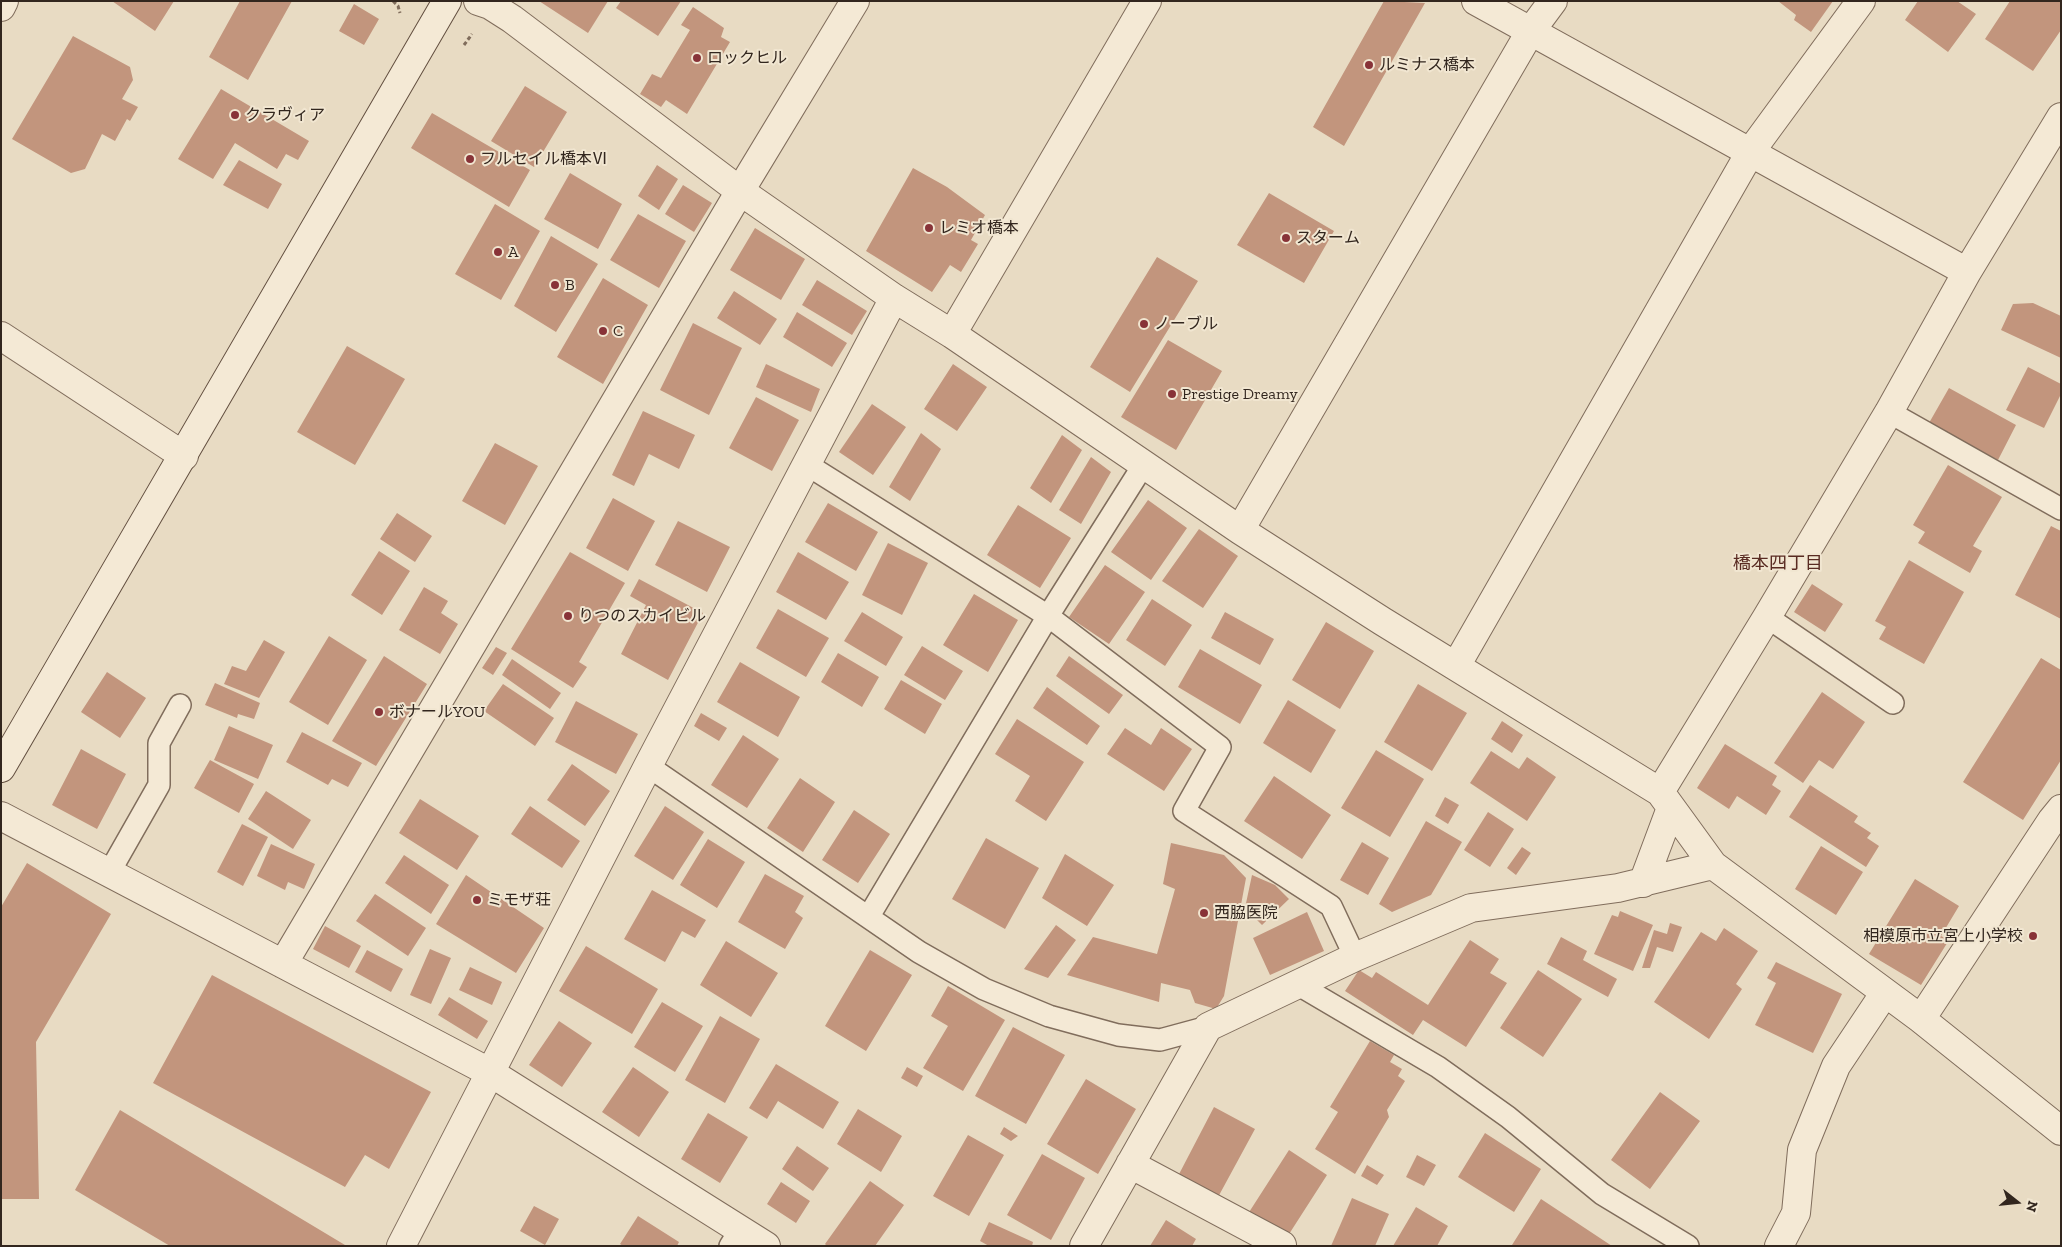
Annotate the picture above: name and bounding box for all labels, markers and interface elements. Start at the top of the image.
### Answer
place label: ロックヒル [707,48,787,68]
marker: ロックヒル [691,52,703,64]
place label: ルミナス橋本 [1379,55,1475,75]
marker: ルミナス橋本 [1363,59,1375,71]
place label: クラヴィア [245,105,325,125]
marker: クラヴィア [229,109,241,121]
place label: フルセイル橋本Ⅵ [480,149,608,169]
marker: フルセイル橋本Ⅵ [464,153,476,165]
place label: レミオ橋本 [939,218,1019,238]
marker: レミオ橋本 [923,222,935,234]
place label: スターム [1296,228,1360,248]
marker: スターム [1280,232,1292,244]
place label: A [508,242,518,262]
marker: A [492,246,504,258]
place label: B [565,275,575,295]
marker: B [549,279,561,291]
place label: ノーブル [1154,314,1218,334]
marker: ノーブル [1138,318,1150,330]
place label: C [613,321,623,341]
marker: C [597,325,609,337]
place label: Prestige Dreamy [1182,384,1298,404]
marker: Prestige Dreamy [1166,388,1178,400]
district label: 橋本四丁目 [1733,553,1823,575]
place label: りつのスカイビル [578,606,706,626]
marker: りつのスカイビル [562,610,574,622]
place label: ボナールYOU [389,702,485,722]
marker: ボナールYOU [373,706,385,718]
place label: ミモザ荘 [487,890,551,910]
marker: ミモザ荘 [471,894,483,906]
place label: 西脇医院 [1214,903,1278,923]
marker: 西脇医院 [1198,907,1210,919]
place label: 相模原市立宮上小学校 [1863,926,2023,946]
marker: 相模原市立宮上小学校 [2027,930,2039,942]
north arrow [1992,1177,2042,1227]
text: N [2022,1199,2042,1214]

